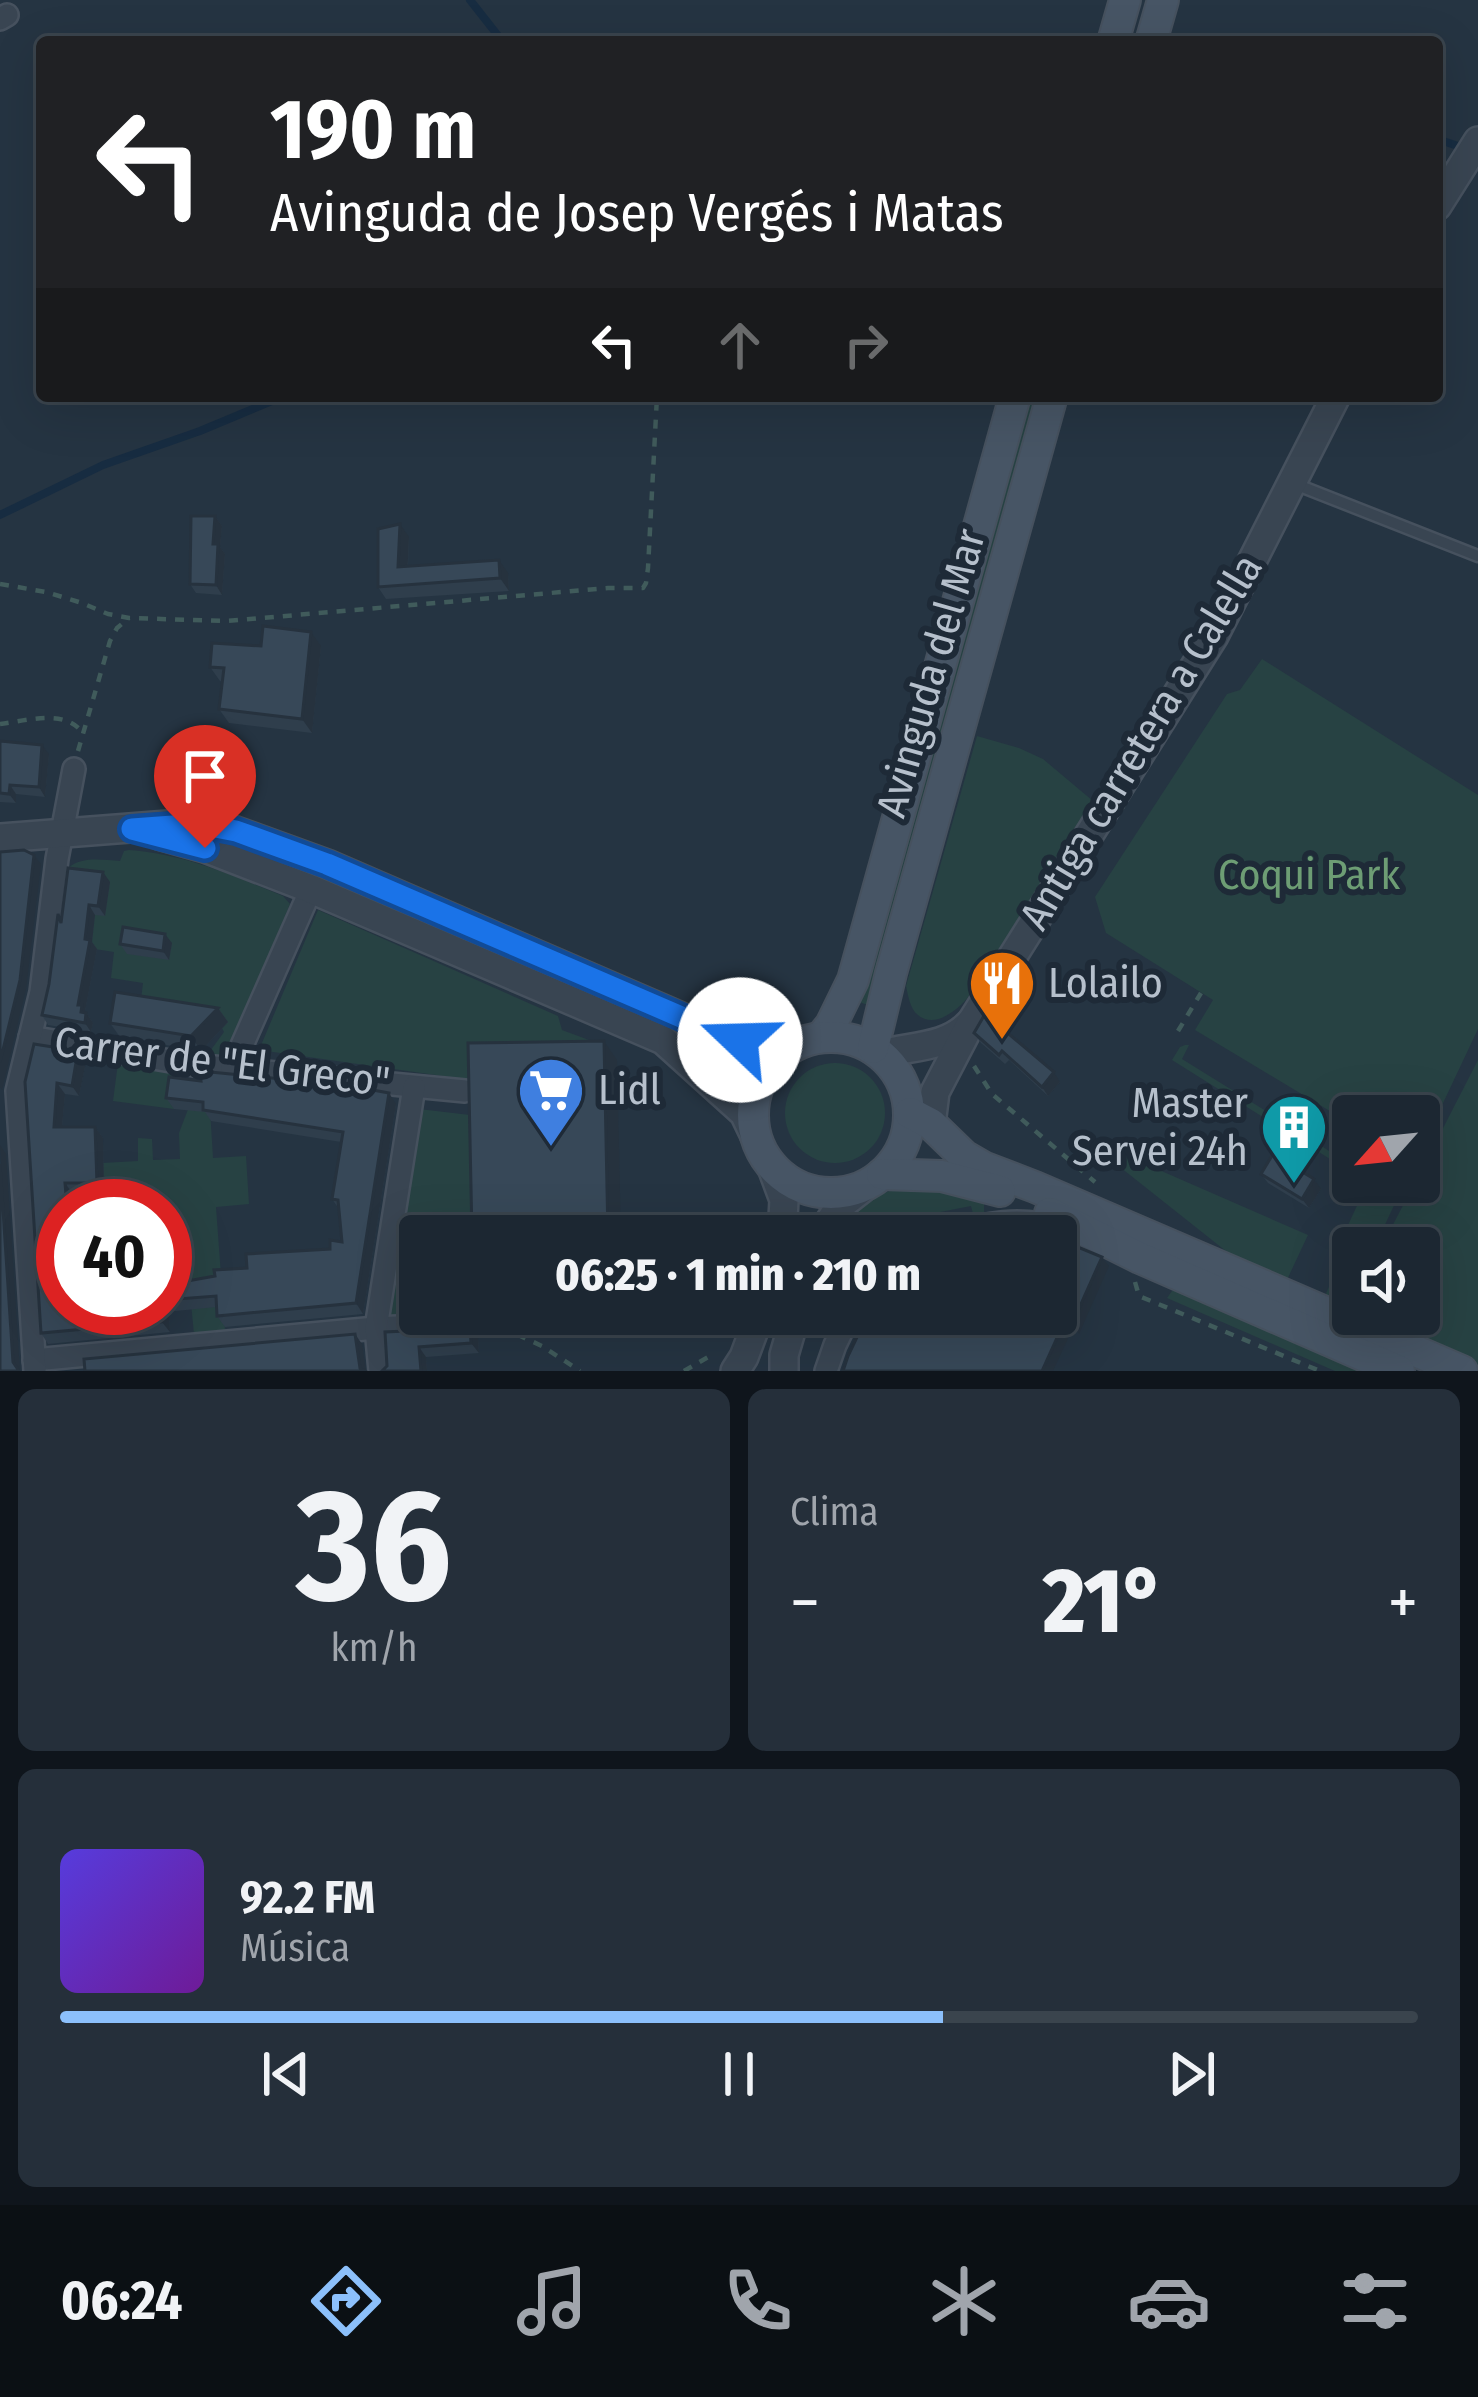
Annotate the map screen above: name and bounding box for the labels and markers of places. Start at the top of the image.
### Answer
pin [154,725,256,848]
restaurant icon: Lolailo [967,948,1037,1042]
place label: Lolailo [1048,958,1163,1008]
supermarket icon: Lidl [516,1055,586,1149]
place label: Lidl [598,1065,661,1115]
place label: Master Servei 24h [1072,1078,1248,1176]
building icon: Master Servei 24h [1259,1092,1329,1186]

